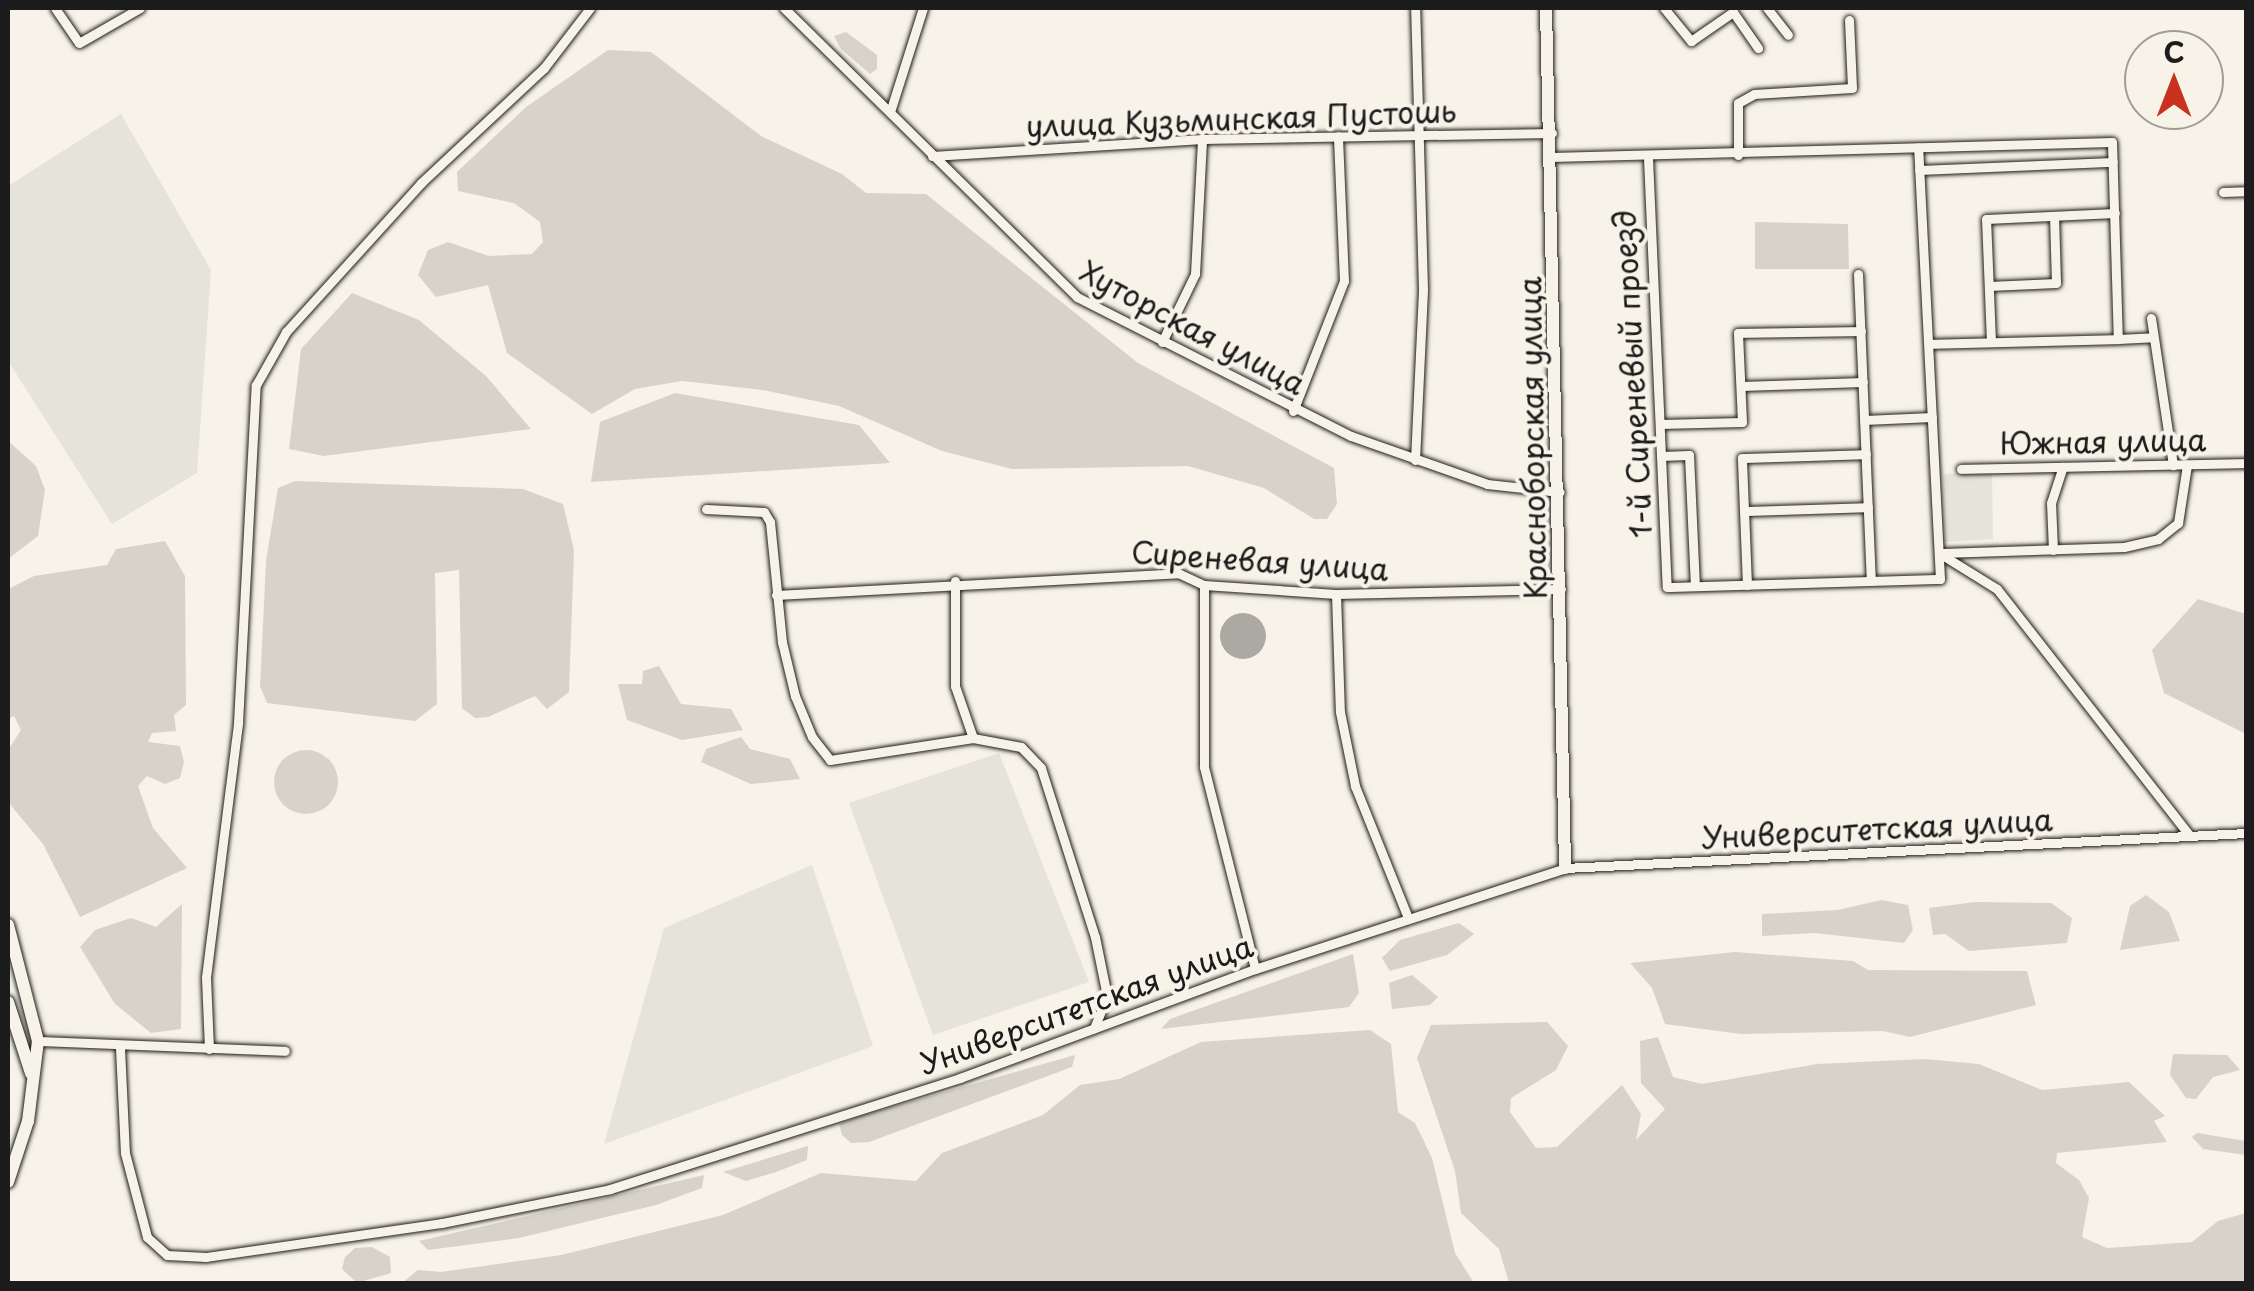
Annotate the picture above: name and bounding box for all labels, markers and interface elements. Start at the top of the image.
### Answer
north arrow [2124,30,2224,130]
text: С [2163,30,2185,73]
street label: улица Кузьминская Пустошь [1024,92,1458,144]
street label: 1-й Сиреневый проезд [1605,208,1659,540]
street label: Хуторская улица [1074,252,1312,402]
street label: Красноборская улица [1511,275,1553,601]
street label: Южная улица [1999,421,2207,461]
street label: Сиреневая улица [1130,533,1390,587]
street label: Университетская улица [1700,801,2054,855]
street label: Университетская улица [914,927,1258,1081]

